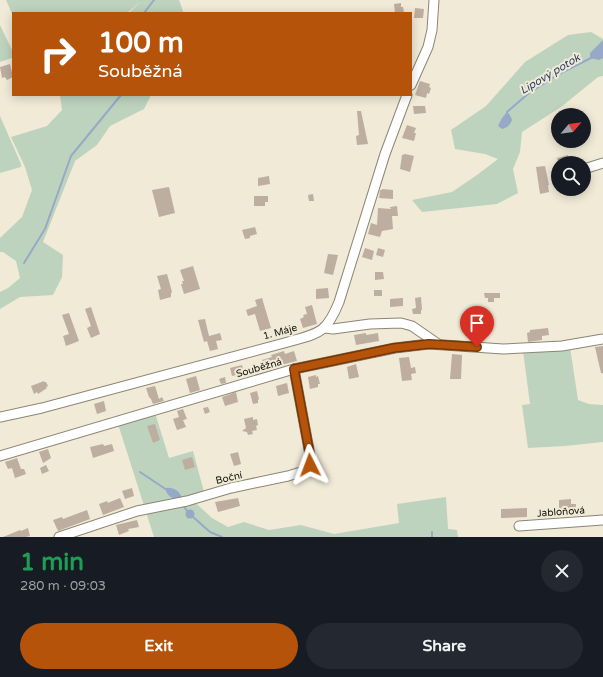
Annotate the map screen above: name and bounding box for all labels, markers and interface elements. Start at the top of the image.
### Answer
text: 100 m [98,26,184,60]
icon: right [32,28,84,80]
water label: Lipový potok [518,51,583,97]
text: Souběžná [98,60,183,82]
north arrow [551,108,591,148]
map controls [551,108,591,196]
button: search [551,156,591,196]
pin [460,306,494,347]
icon: arrive [466,312,488,334]
street label: 1. Máje [262,322,299,342]
street label: Souběžná [235,356,283,380]
position arrow [289,444,331,486]
street label: Boční [215,469,244,487]
street label: Jabloňová [537,504,585,520]
text: 1 min [20,548,84,577]
button: close [541,550,583,592]
text: 280 m · 09:03 [20,578,106,594]
button: Exit [20,623,298,669]
button: Share [306,623,583,669]

